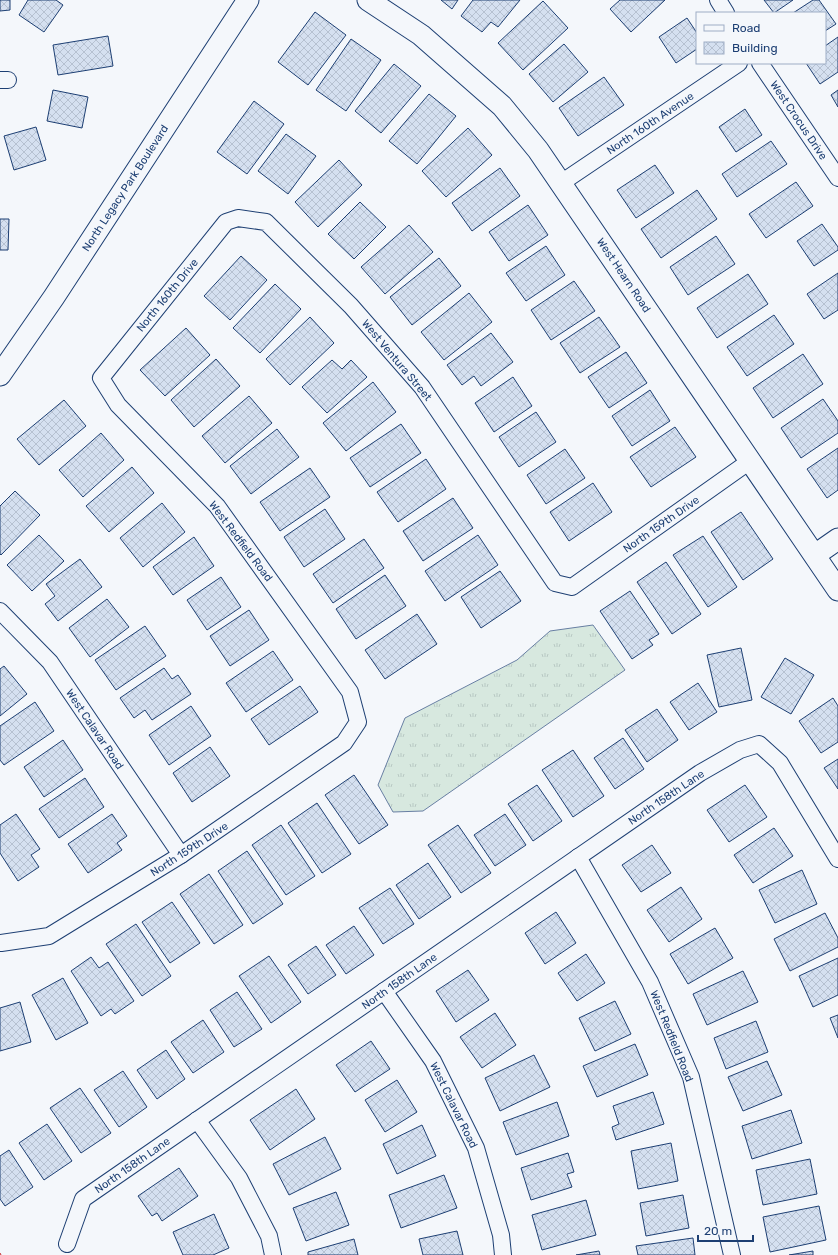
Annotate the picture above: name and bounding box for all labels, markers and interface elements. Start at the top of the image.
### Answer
legend [696,12,826,64]
text: Road [732,21,760,35]
text: Building [732,41,778,55]
street label: West Crocus Drive [767,78,830,162]
street label: North 160th Avenue [604,89,696,157]
street label: North Legacy Park Boulevard [80,123,171,254]
street label: West Hearn Road [594,236,653,315]
street label: North 160th Drive [134,256,201,335]
street label: West Ventura Street [359,317,435,404]
street label: North 159th Drive [621,493,702,555]
street label: West Redfield Road [206,499,275,584]
street label: West Calavar Road [63,687,126,772]
street label: North 158th Lane [626,767,707,828]
street label: North 159th Drive [148,820,230,879]
street label: North 158th Lane [359,951,439,1012]
street label: West Redfield Road [647,989,696,1084]
street label: West Calavar Road [427,1060,480,1150]
street label: North 158th Lane [92,1135,172,1196]
scale bar [698,1217,753,1243]
text: 20 m [704,1224,732,1238]

